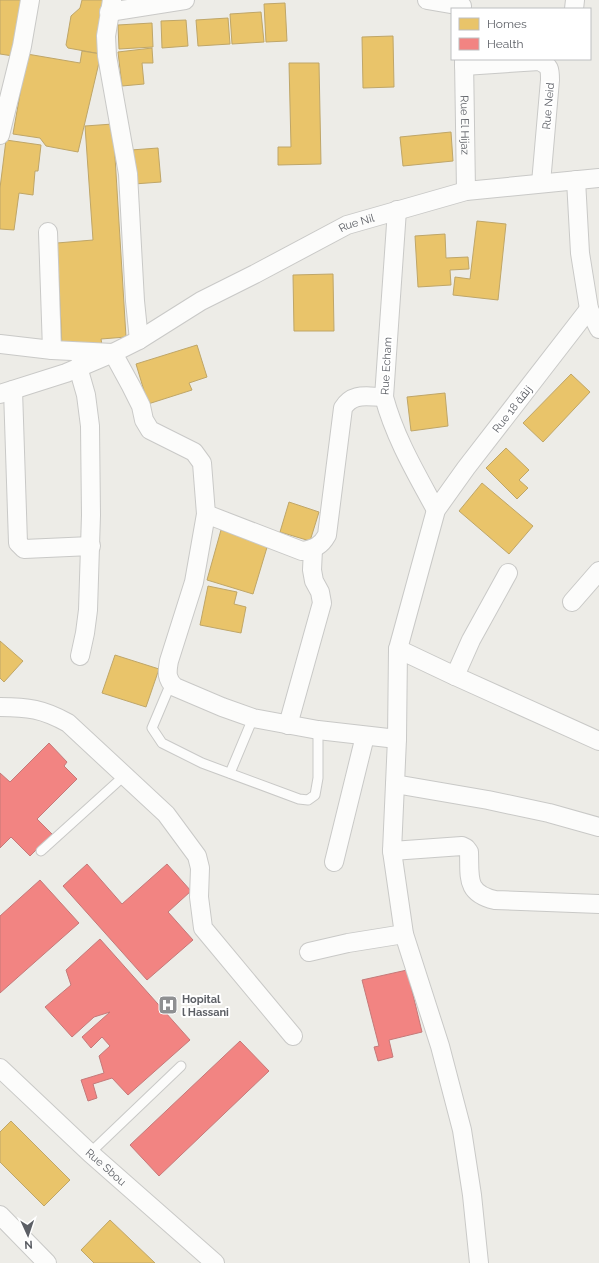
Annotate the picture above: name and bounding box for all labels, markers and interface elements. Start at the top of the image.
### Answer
legend [451,8,591,60]
text: Homes [487,17,527,31]
text: Health [487,37,524,51]
street label: Rue Neid [540,82,557,130]
street label: Rue El Hijaz [458,95,471,155]
street label: Rue Nil [337,211,376,235]
street label: Rue Echam [378,337,395,395]
street label: Rue 18 زنقة [490,383,535,435]
place label: Hopital l Hassani [182,993,229,1019]
hospital icon: Hopital l Hassani [157,994,179,1016]
street label: Rue Sbou [83,1146,128,1189]
north arrow [8,1215,48,1255]
text: N [24,1238,33,1251]

